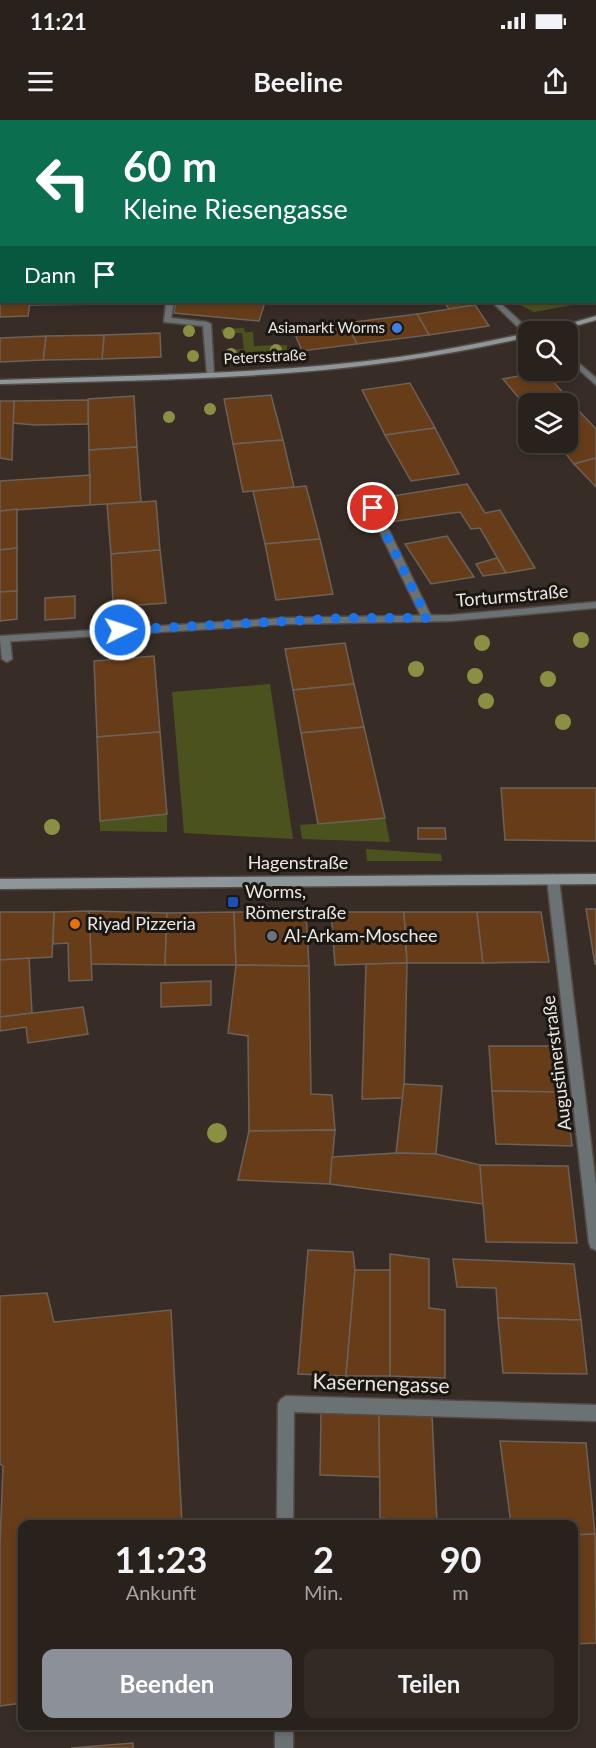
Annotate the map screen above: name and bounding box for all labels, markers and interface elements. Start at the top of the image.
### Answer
text: 11:21 [30,8,87,35]
icon: menu [24,65,57,98]
text: Beeline [253,65,343,98]
icon: share [539,65,572,98]
text: 60 m [123,141,217,191]
icon: left [24,144,102,222]
text: Kleine Riesengasse [123,192,348,225]
icon: arrive [88,258,121,291]
text: Dann [24,261,76,288]
place label: Asiamarkt Worms [268,318,385,336]
marker: Asiamarkt Worms [390,321,404,335]
map controls [518,321,578,453]
button: search [518,321,578,381]
street label: Petersstraße [223,345,307,367]
button: layers [518,393,578,453]
pin [347,482,398,533]
icon: arrive [356,491,389,524]
street label: Torturmstraße [455,579,569,611]
position arrow [88,598,152,662]
street label: Hagenstraße [248,851,348,873]
place label: Worms, Römerstraße [245,880,346,923]
marker: Worms, Römerstraße [226,895,240,909]
place label: Riyad Pizzeria [87,912,196,934]
marker: Riyad Pizzeria [68,917,82,931]
place label: Al-Arkam-Moschee [284,924,437,946]
marker: Al-Arkam-Moschee [265,929,279,943]
street label: Augustinerstraße [537,994,575,1132]
street label: Kasernengasse [312,1368,450,1397]
text: 11:23 [115,1537,207,1581]
text: 2 [313,1537,334,1581]
text: 90 [440,1537,481,1581]
text: Ankunft [126,1580,196,1604]
text: Min. [304,1580,343,1604]
text: m [452,1580,469,1604]
button: Beenden [42,1649,292,1718]
button: Teilen [304,1649,554,1718]

